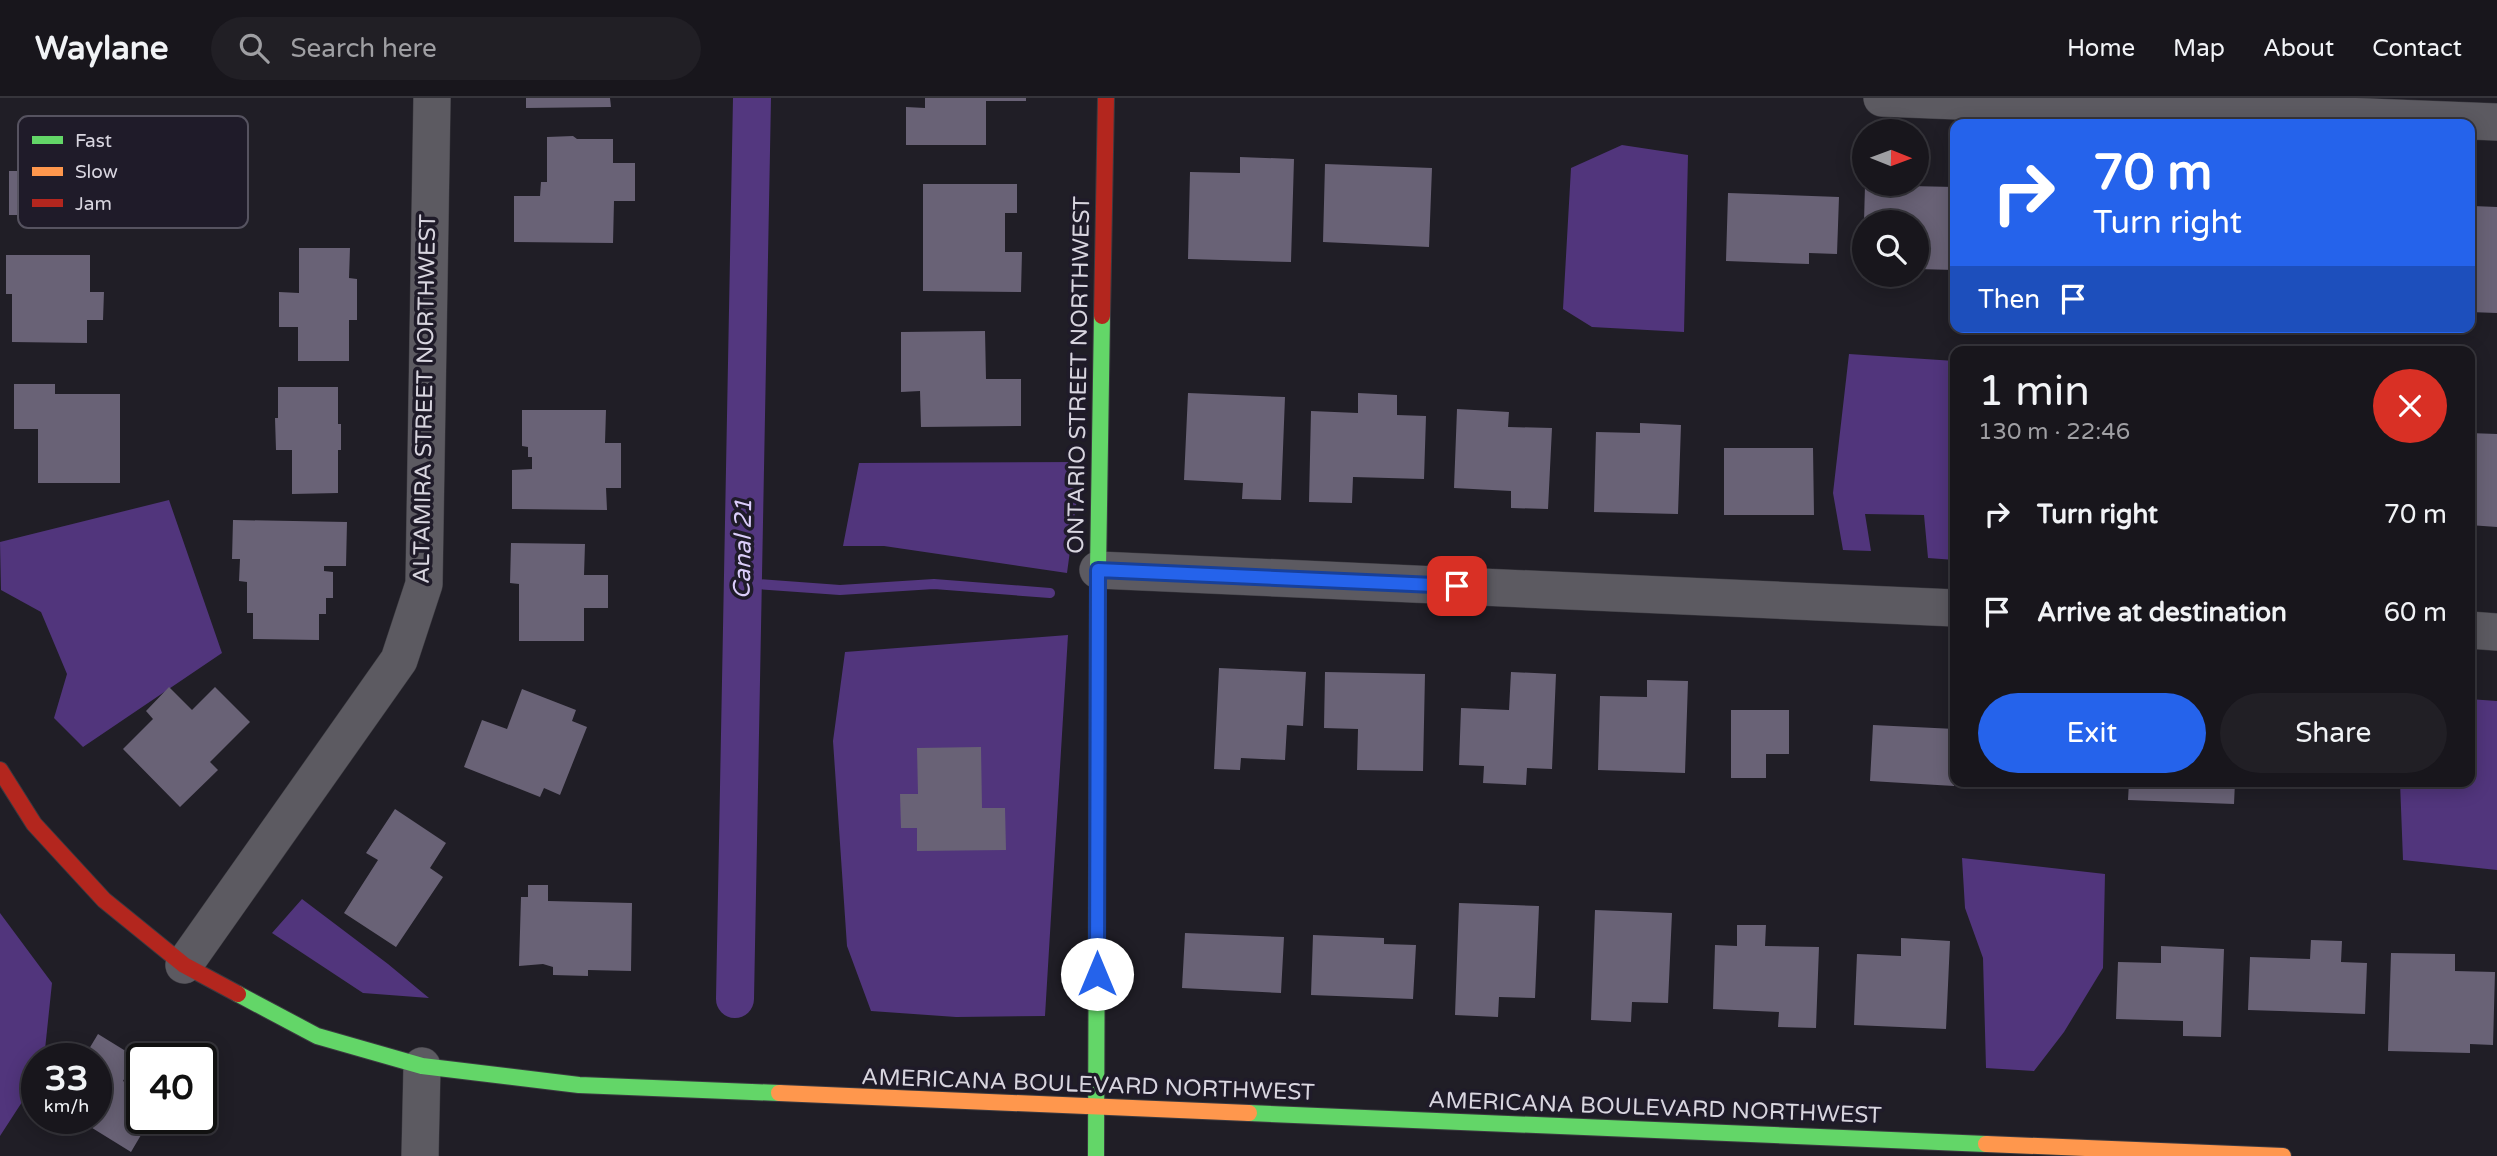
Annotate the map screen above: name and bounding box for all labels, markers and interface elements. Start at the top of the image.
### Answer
search box [211,17,701,80]
text: Waylane [35,29,169,68]
icon: search [235,29,273,67]
text: Search here [291,33,437,64]
text: Home [2067,34,2135,63]
text: Map [2173,34,2225,63]
text: About [2263,34,2334,63]
text: Contact [2372,34,2462,63]
legend [18,116,248,228]
north arrow [1852,119,1928,196]
map controls [1852,119,1929,287]
text: Fast [75,130,112,152]
text: 70 m [2093,144,2212,203]
icon: right [1978,147,2069,238]
text: Slow [75,161,118,183]
text: Jam [75,193,112,215]
street label: ONTARIO STREET NORTHWEST [1062,196,1096,554]
text: Turn right [2093,204,2242,242]
button: search [1852,210,1929,287]
street label: ALTAMIRA STREET NORTHWEST [408,214,442,584]
icon: arrive [2054,280,2092,318]
text: Then [1978,284,2040,315]
text: 1 min [1978,366,2090,417]
button: close [2373,369,2447,443]
text: 130 m · 22:46 [1978,418,2130,446]
icon: right [1978,495,2016,533]
water label: Canal 21 [728,498,758,600]
text: Turn right [2037,499,2158,530]
text: 70 m [2384,499,2447,530]
pin [1427,556,1487,616]
icon: arrive [1438,567,1476,605]
icon: arrive [1978,593,2016,631]
text: Arrive at destination [2037,597,2287,628]
text: 60 m [2384,597,2447,628]
button: Exit [1978,693,2206,773]
button: Share [2220,693,2447,773]
position arrow [1060,937,1134,1011]
speed limit sign: 40 [126,1043,217,1134]
text: 33 [45,1058,88,1100]
street label: AMERICANA BOULEVARD NORTHWEST [861,1063,1315,1107]
street label: AMERICANA BOULEVARD NORTHWEST [1428,1086,1882,1130]
text: km/h [44,1095,89,1117]

